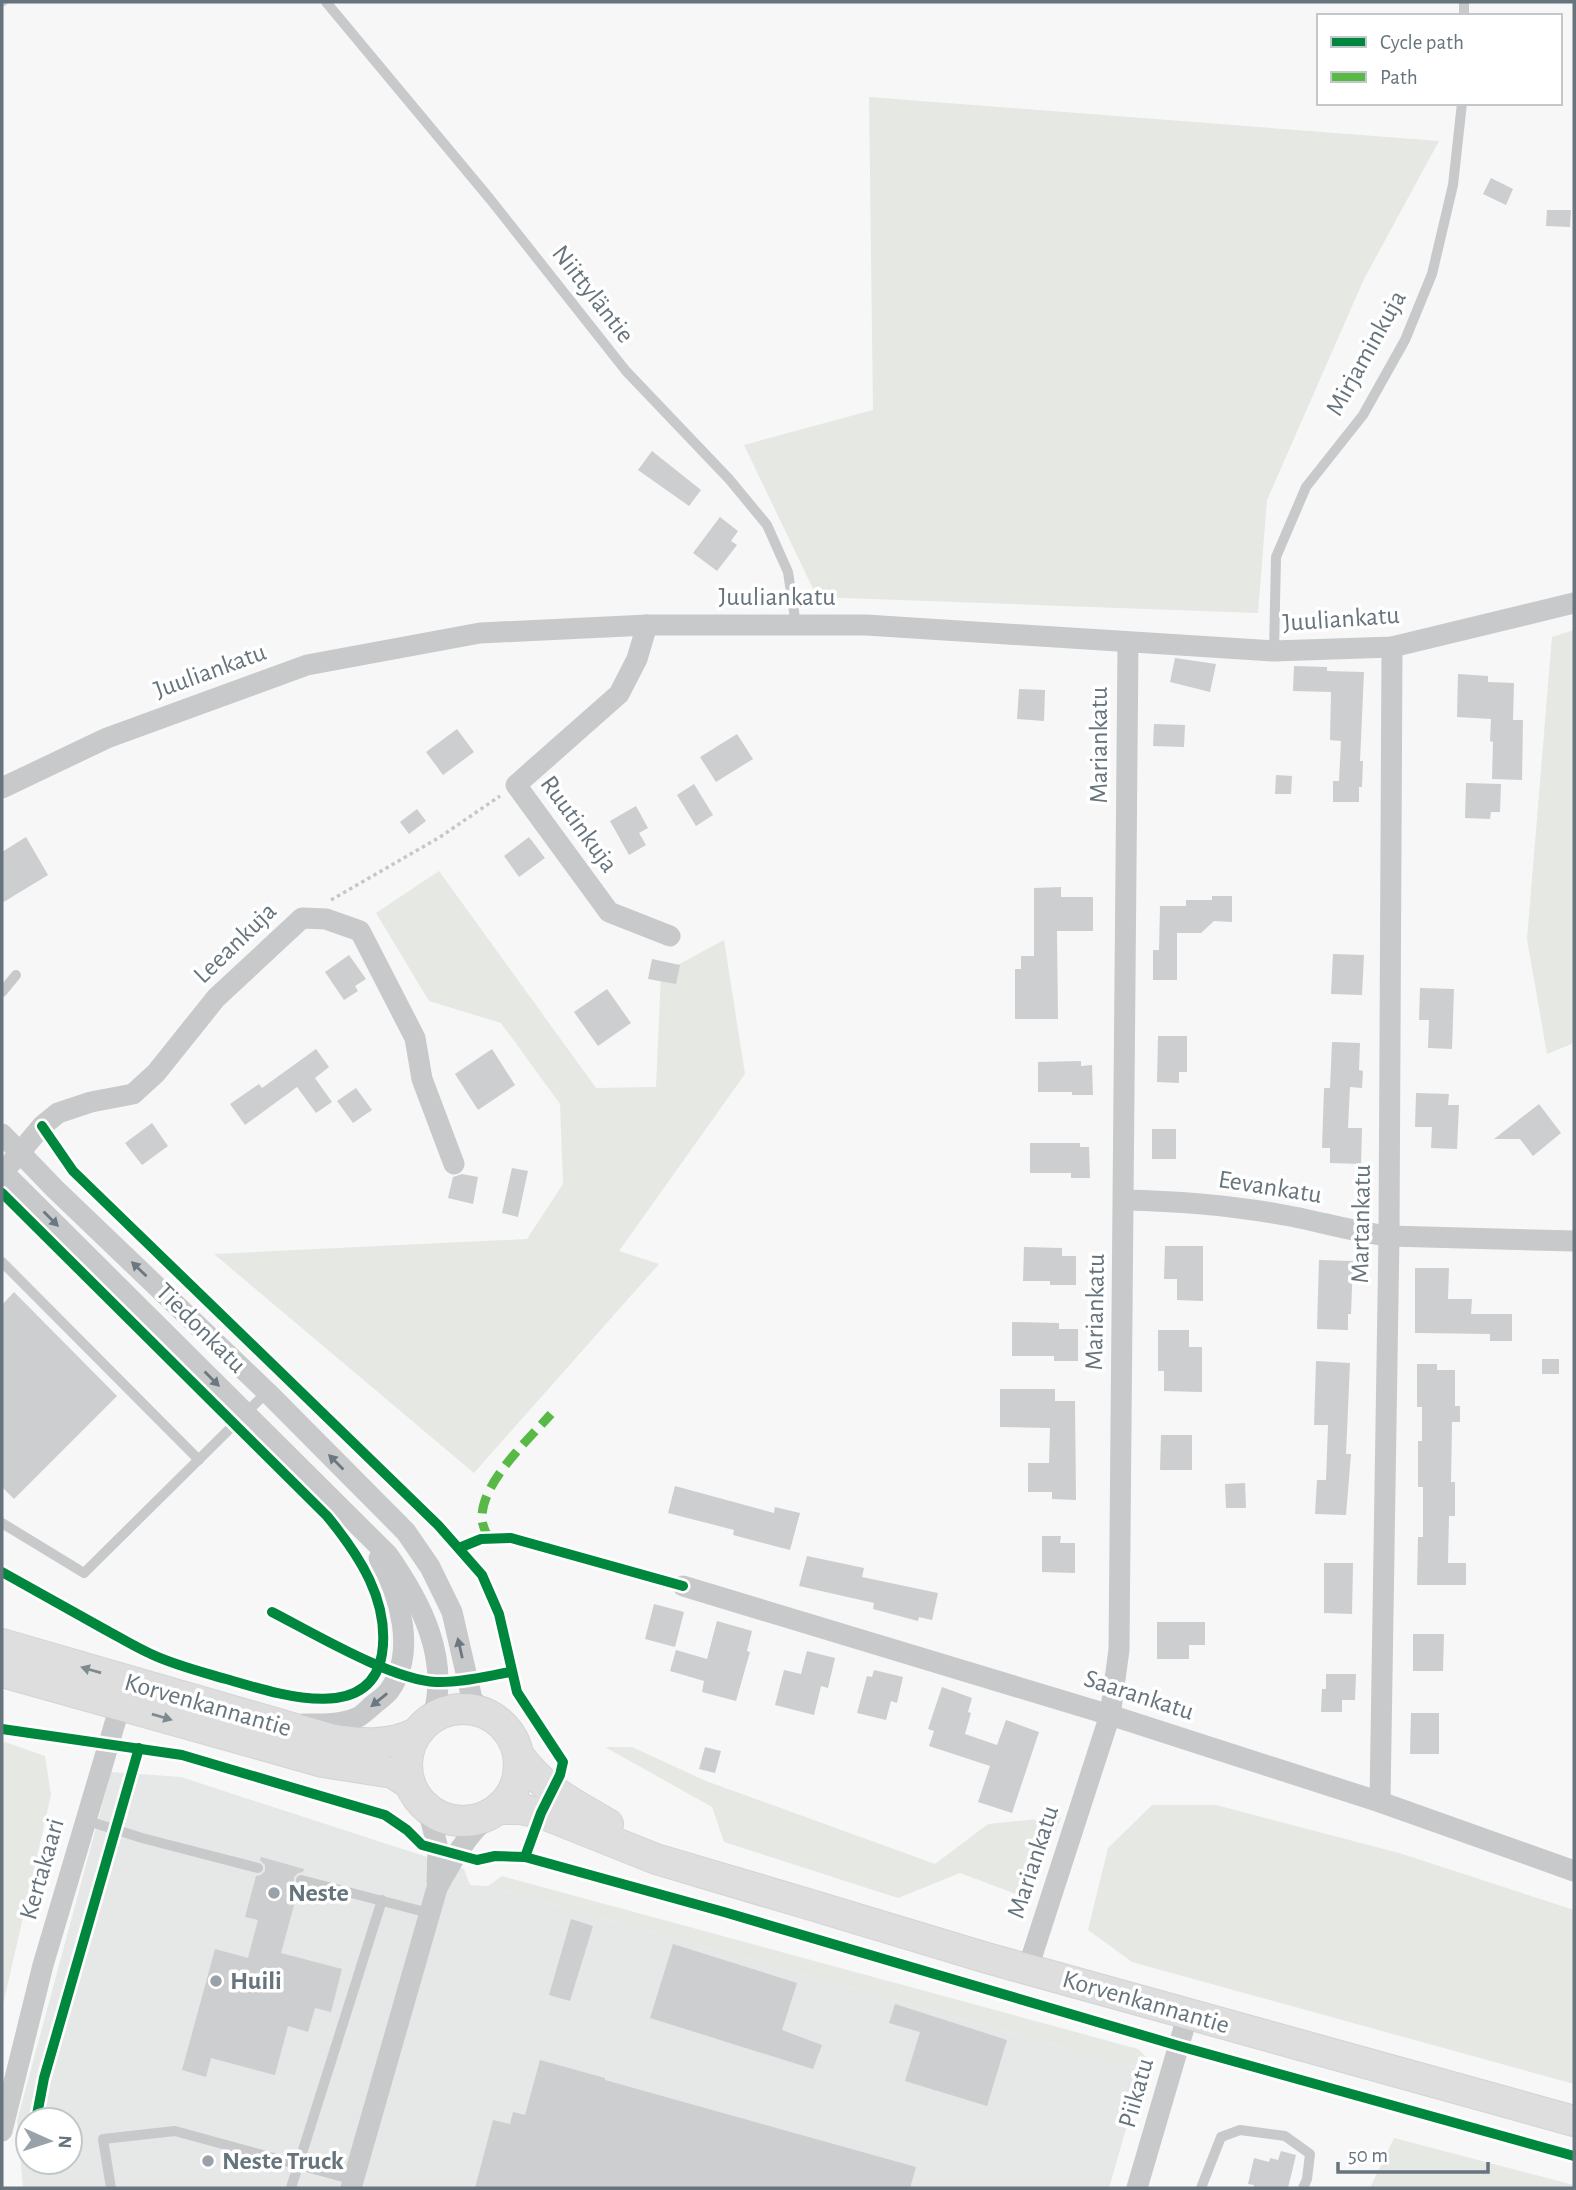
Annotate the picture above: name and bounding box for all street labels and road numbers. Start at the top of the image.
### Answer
street label: Niittyläntie [547,240,639,348]
street label: Mirjaminkuja [1321,286,1411,420]
street label: Juuliankatu [718,584,836,610]
street label: Juuliankatu [1282,602,1400,636]
street label: Juuliankatu [151,639,269,703]
street label: Mariankatu [1086,687,1112,803]
street label: Ruutinkuja [535,771,623,877]
street label: Leeankuja [189,898,281,988]
street label: Martankatu [1347,1164,1375,1284]
street label: Eevankatu [1216,1166,1324,1208]
street label: Mariankatu [1081,1253,1109,1371]
street label: Tiedonkatu [151,1278,251,1378]
street label: Saarankatu [1081,1665,1197,1725]
street label: Korvenkannantie [122,1669,294,1741]
street label: Mariankatu [1003,1802,1063,1922]
street label: Kertakaari [15,1815,69,1923]
street label: Korvenkannantie [1060,1966,1232,2038]
street label: Piikatu [1114,2055,1158,2131]

